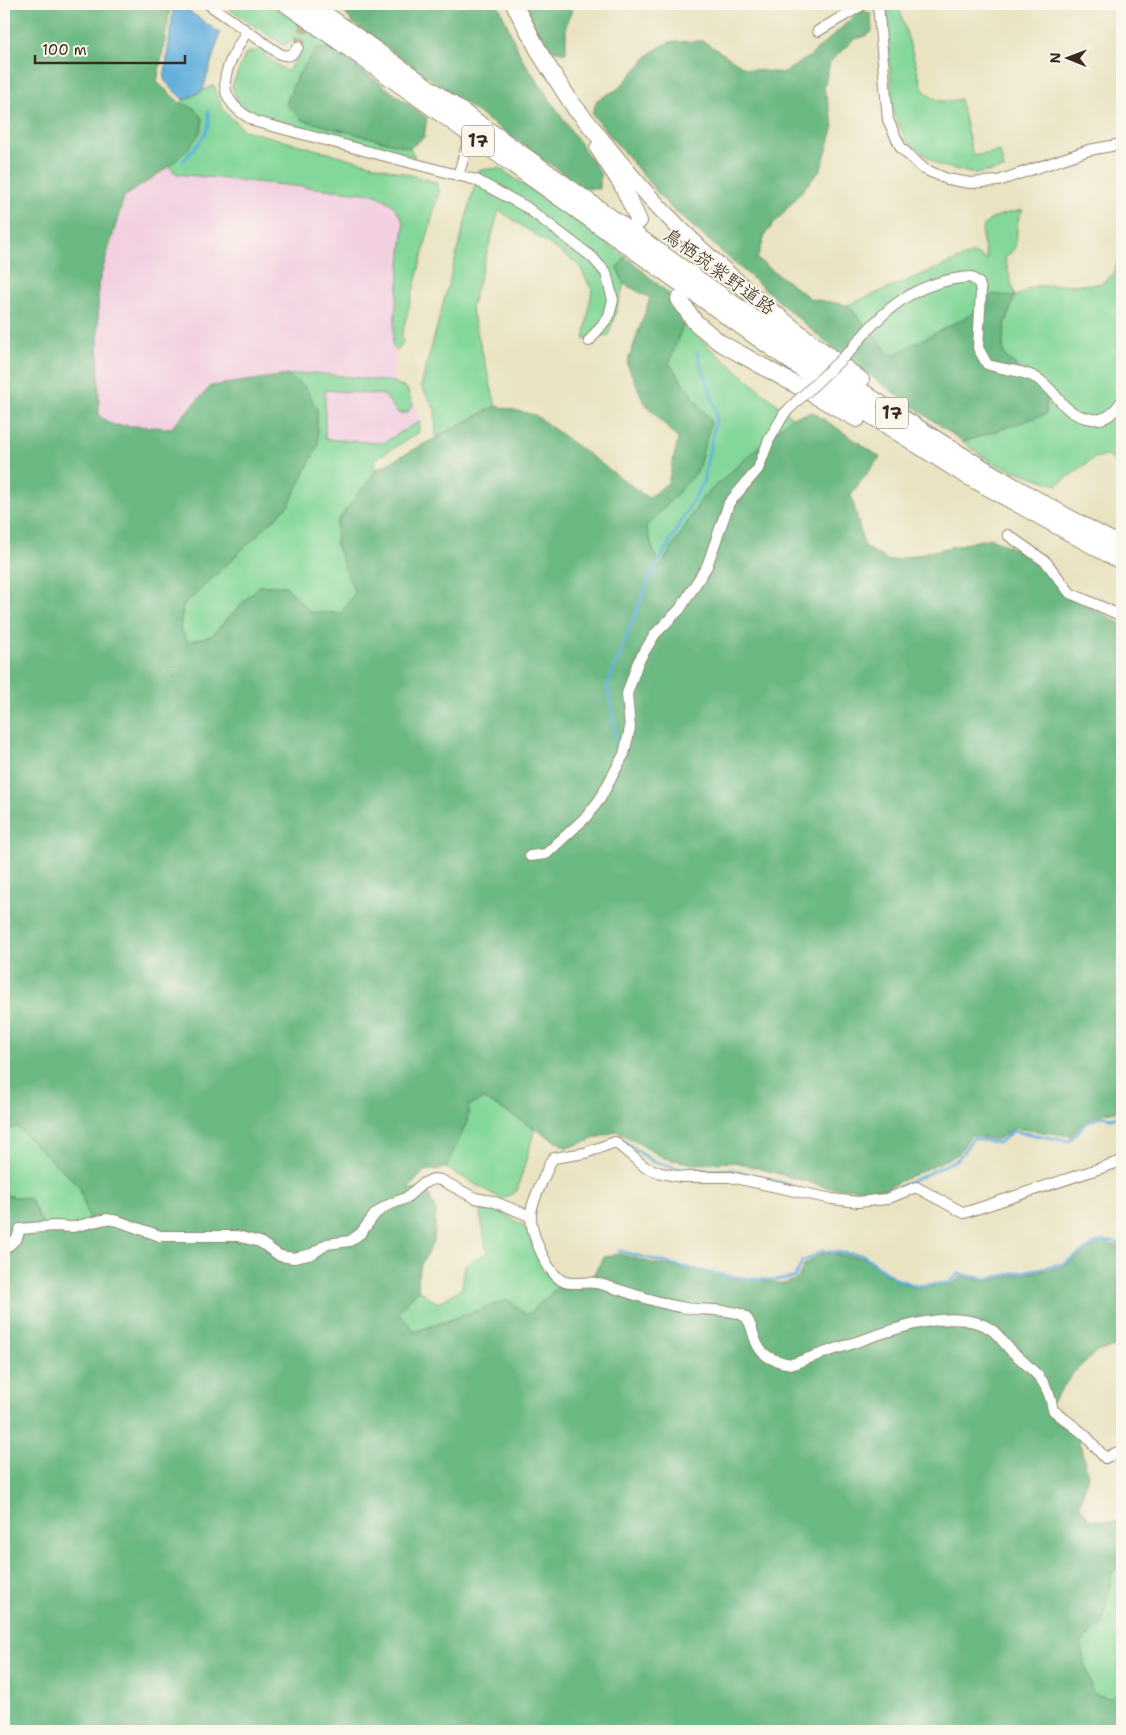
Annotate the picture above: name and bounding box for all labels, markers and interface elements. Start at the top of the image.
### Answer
scale bar [35,32,185,64]
north arrow [1044,32,1094,82]
text: 100 m [42,40,87,60]
text: N [1046,52,1064,63]
road number: 17 [462,125,494,156]
street label: 鳥栖筑紫野道路 [659,222,781,321]
road number: 17 [876,398,908,428]

